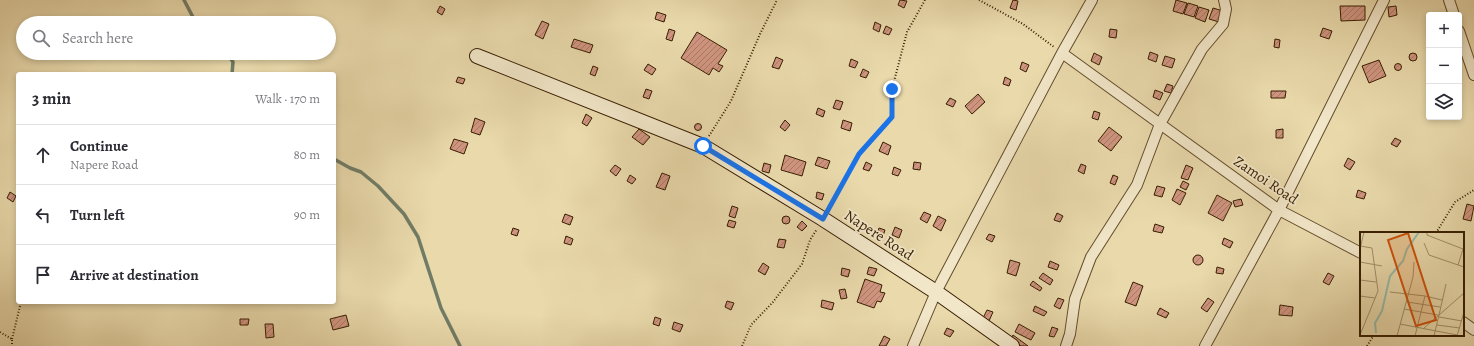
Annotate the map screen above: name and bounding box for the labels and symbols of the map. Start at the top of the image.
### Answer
route end [883,80,901,98]
route start [694,137,712,155]
street label: Zamoi Road [1230,151,1303,209]
street label: Napere Road [841,205,918,265]
inset map [1360,232,1464,336]

